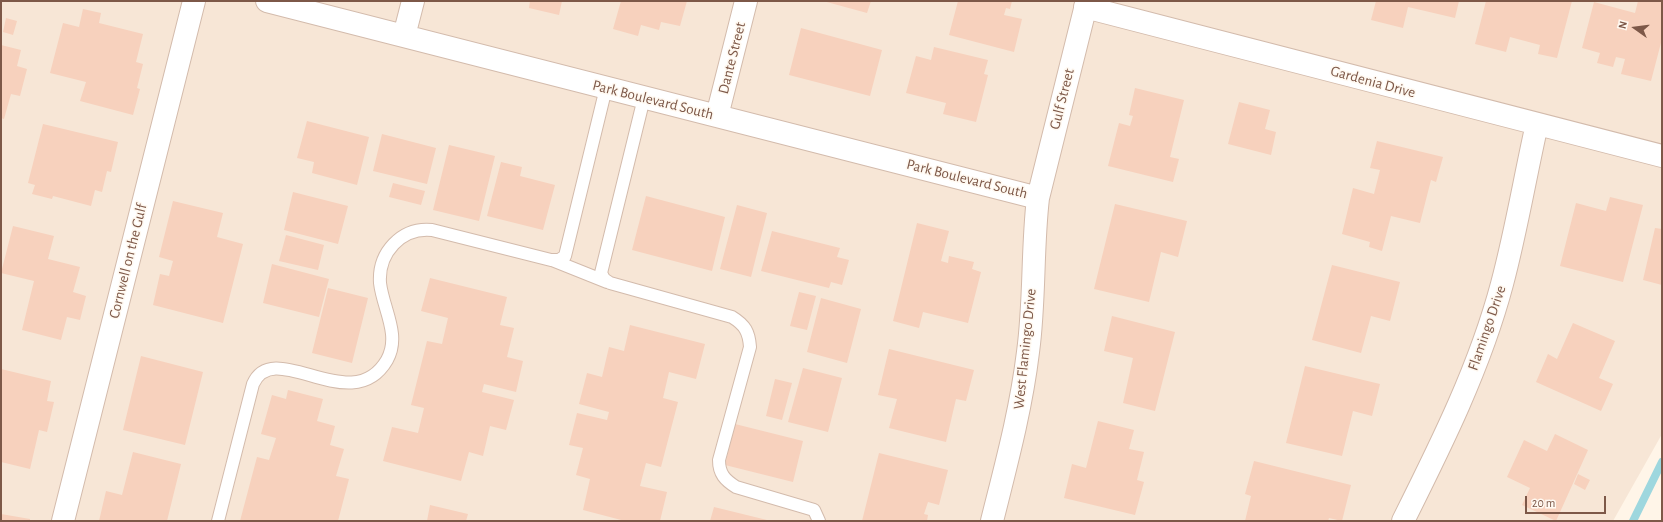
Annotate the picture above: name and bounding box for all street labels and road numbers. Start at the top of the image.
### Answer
street label: Dante Street [714,20,750,96]
street label: Gardenia Drive [1329,62,1417,102]
street label: Gulf Street [1046,67,1078,131]
street label: Park Boulevard South [591,76,715,124]
street label: Park Boulevard South [905,155,1029,203]
street label: Cornwell on the Gulf [105,202,151,320]
street label: Flamingo Drive [1464,283,1510,373]
street label: West Flamingo Drive [1010,288,1040,410]

